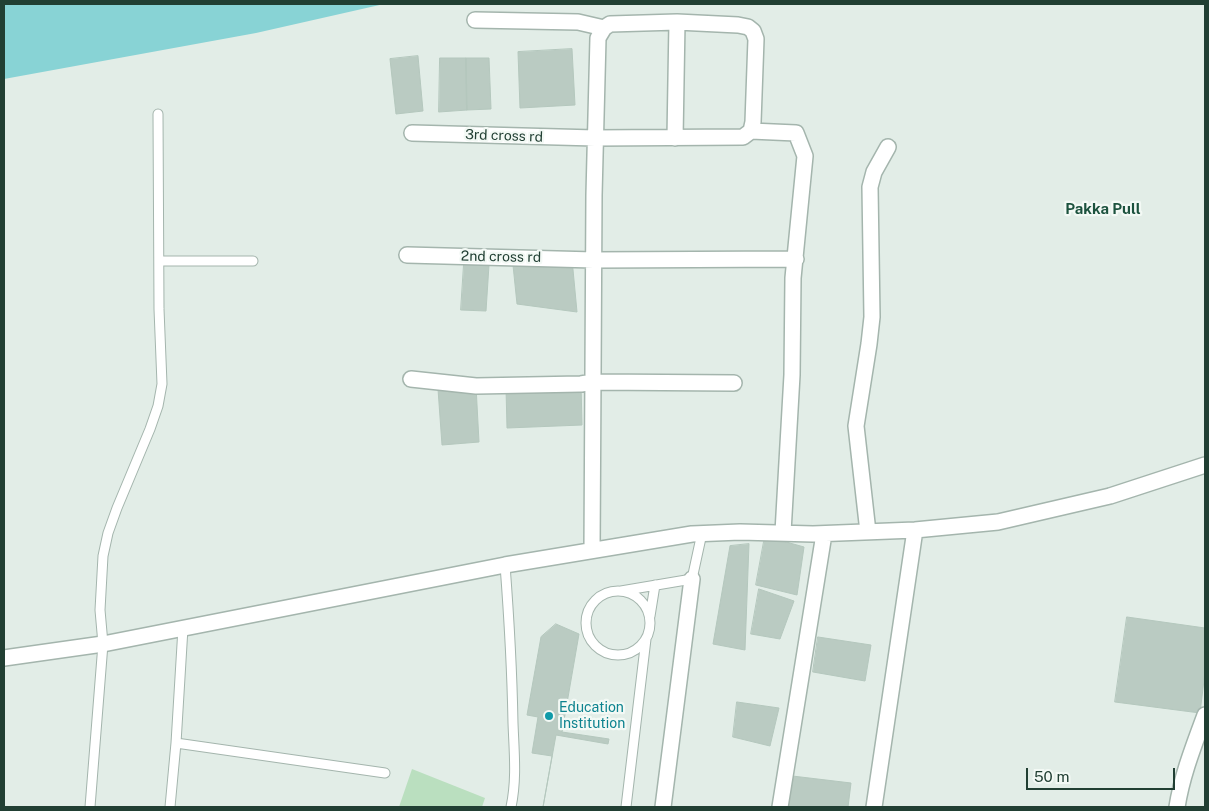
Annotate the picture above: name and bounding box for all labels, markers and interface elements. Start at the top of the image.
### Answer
street label: 3rd cross rd [465,126,543,146]
district label: Pakka Pull [1065,200,1141,218]
street label: 2nd cross rd [461,248,541,266]
place label: Education Institution [559,700,625,732]
marker: Education Institution [543,710,555,722]
scale bar [1029,758,1178,790]
text: 50 m [1034,768,1069,785]

